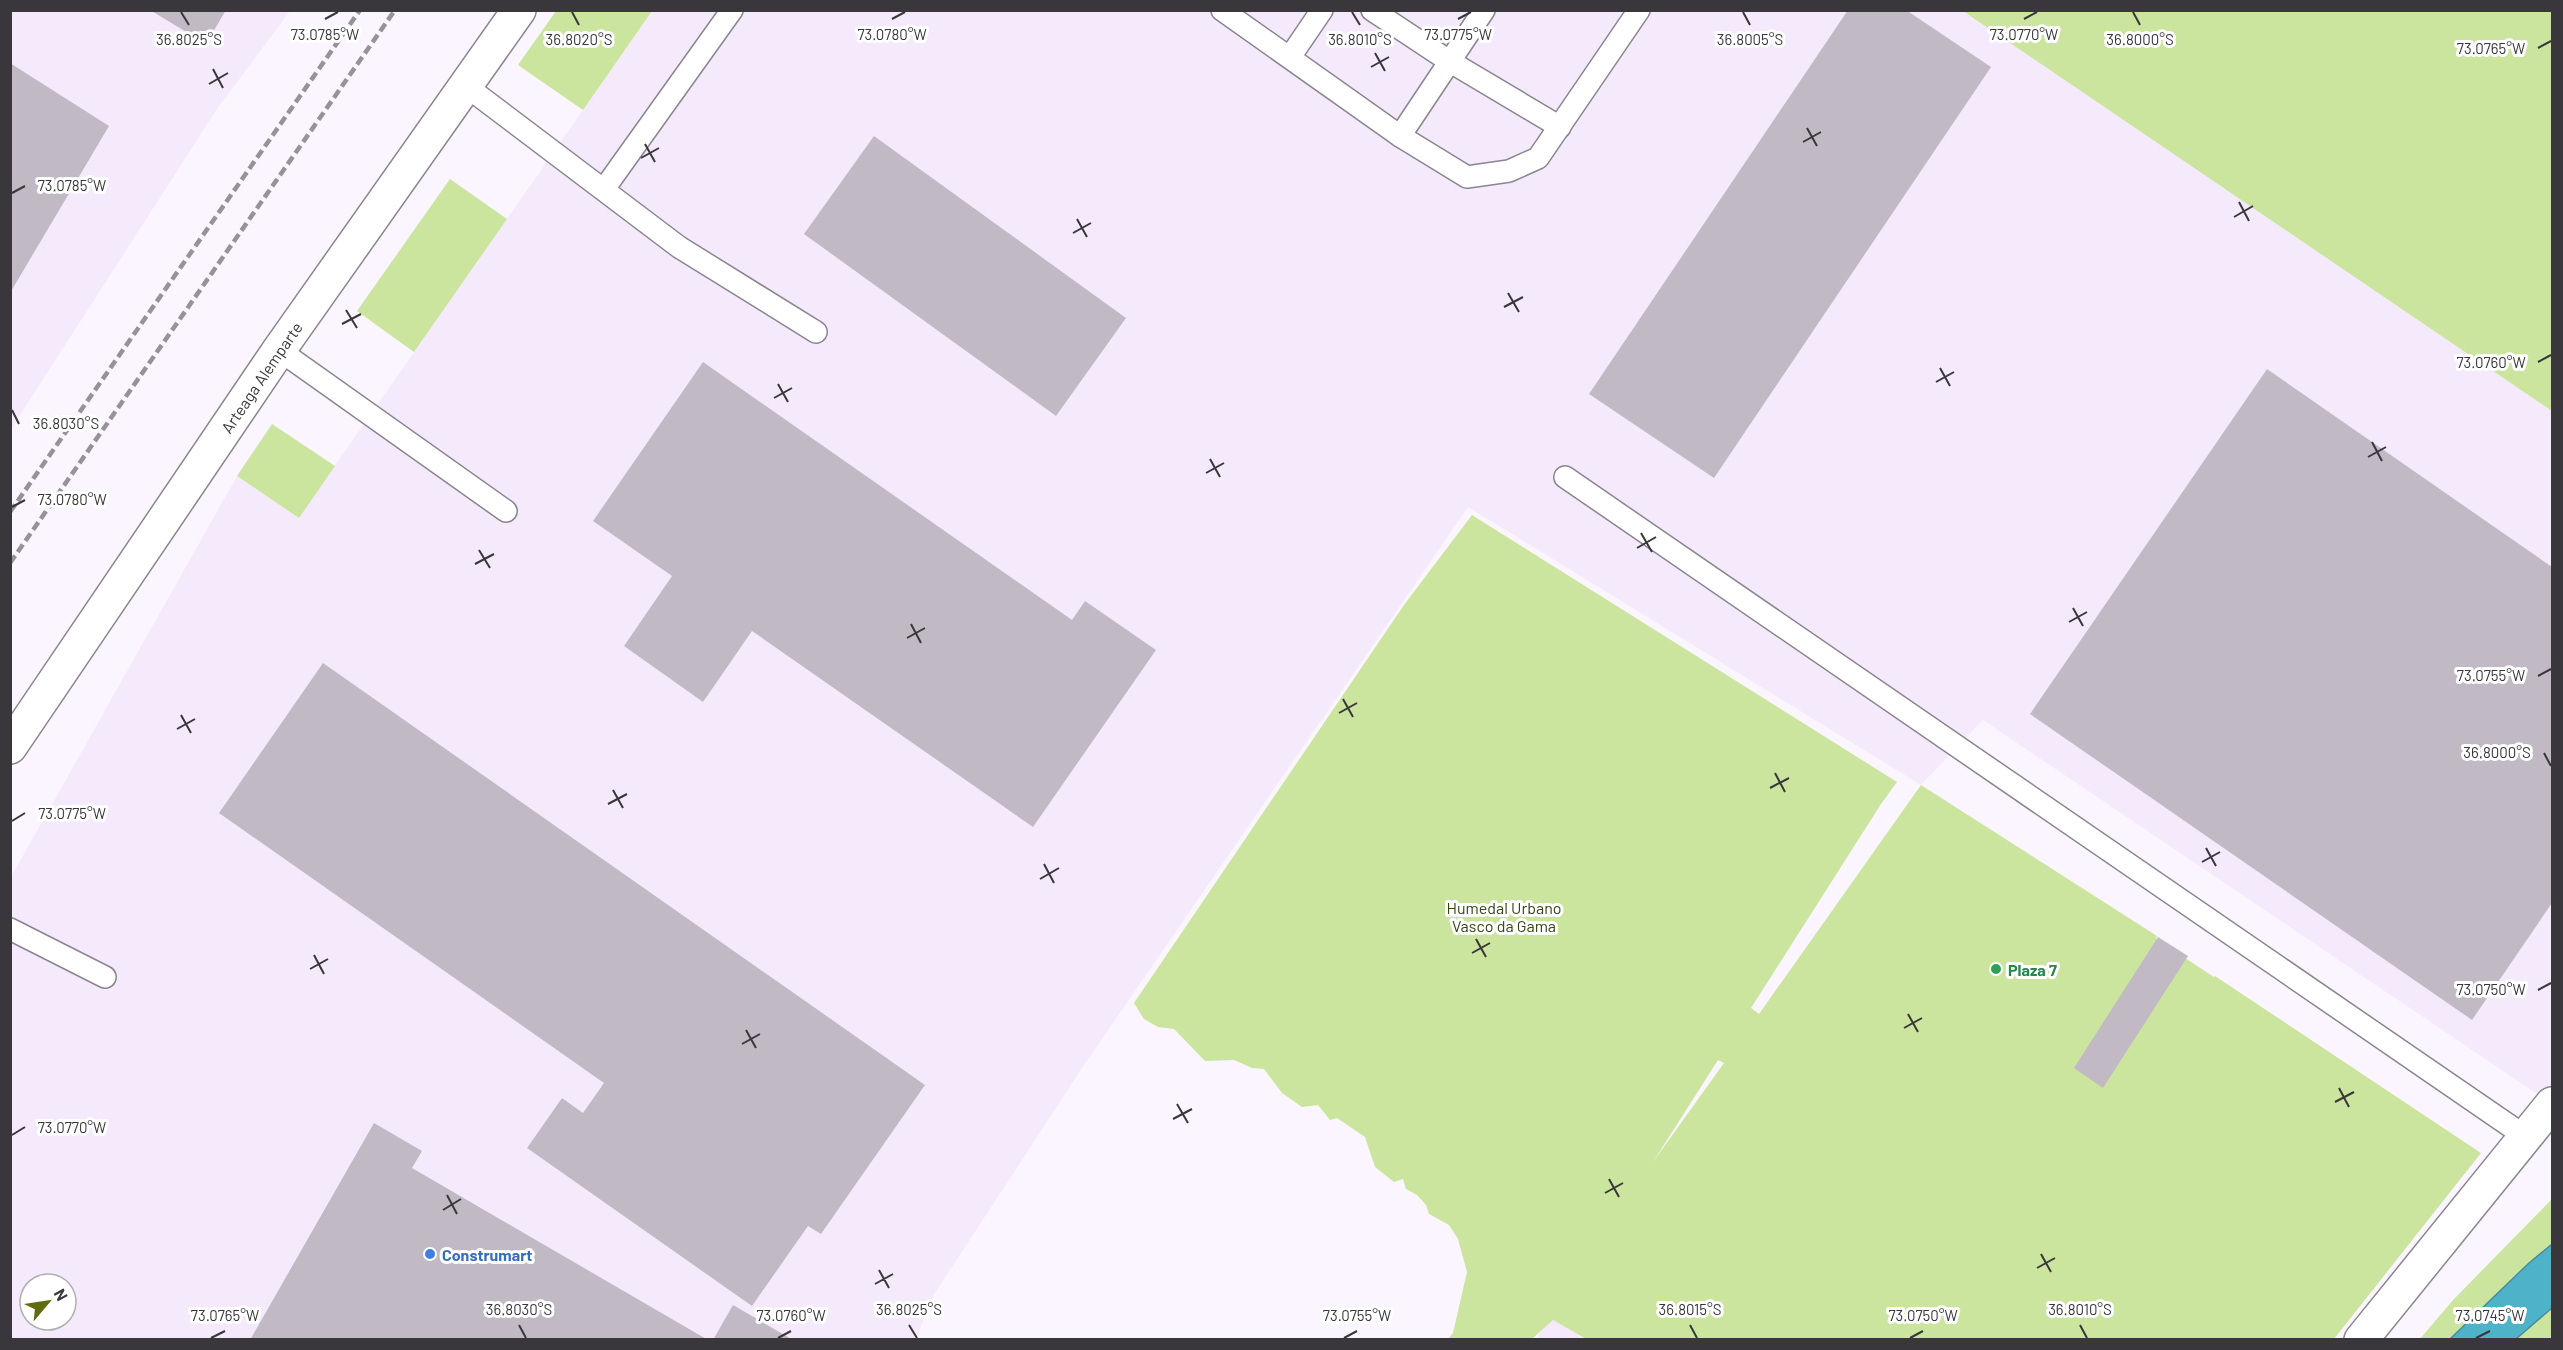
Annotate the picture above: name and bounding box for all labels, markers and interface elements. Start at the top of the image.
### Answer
text: 73.0785°W [291,25,359,43]
text: 73.0780°W [857,25,927,43]
text: 73.0775°W [1424,25,1492,43]
text: 73.0770°W [1990,25,2058,43]
text: 36.8025°S [156,30,222,48]
text: 36.8020°S [546,30,612,48]
text: 36.8010°S [1328,30,1392,48]
text: 36.8005°S [1717,30,1783,48]
text: 36.8000°S [2106,30,2174,48]
text: 73.0765°W [2457,39,2525,57]
text: 73.0785°W [38,176,106,194]
street label: Arteaga Alemparte [216,318,306,436]
text: 73.0760°W [2456,353,2526,371]
text: 36.8030°S [33,414,99,432]
text: 73.0780°W [37,490,107,508]
text: 73.0755°W [2457,666,2525,684]
text: 36.8000°S [2463,743,2531,761]
text: 73.0775°W [38,804,106,822]
park label: Humedal Urbano Vasco da Gama [1447,898,1561,935]
place label: Plaza 7 [2008,960,2057,979]
marker: Plaza 7 [1989,962,2003,976]
text: 73.0750°W [2456,980,2526,998]
text: 73.0770°W [38,1118,106,1136]
place label: Construmart [442,1245,532,1264]
marker: Construmart [423,1247,437,1261]
north arrow [18,1272,78,1332]
text: N [51,1285,72,1304]
text: 36.8030°S [486,1300,552,1318]
text: 36.8025°S [876,1300,942,1318]
text: 36.8015°S [1659,1300,1721,1318]
text: 36.8010°S [2048,1300,2112,1318]
text: 73.0765°W [191,1306,259,1324]
text: 73.0760°W [756,1306,826,1324]
text: 73.0755°W [1323,1306,1391,1324]
text: 73.0750°W [1888,1306,1958,1324]
text: 73.0745°W [2456,1306,2524,1324]

